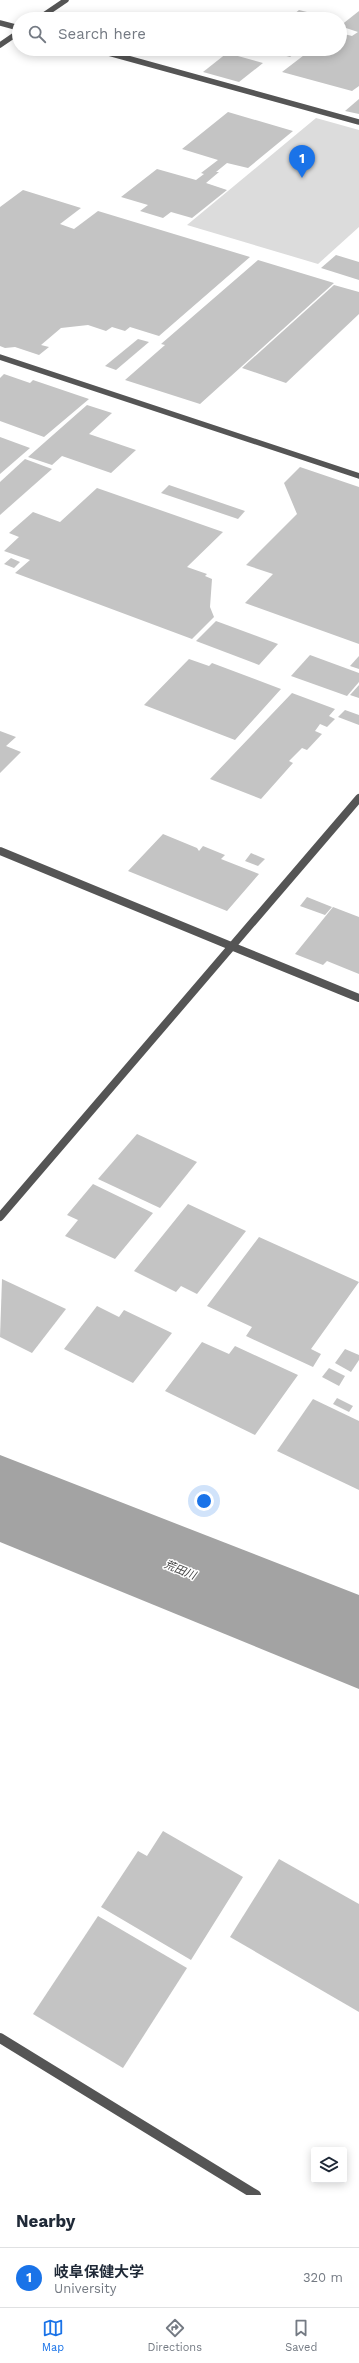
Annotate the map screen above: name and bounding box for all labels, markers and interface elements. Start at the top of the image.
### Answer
search box [12,12,347,56]
icon: search [26,23,48,45]
text: Search here [58,25,146,43]
pin: 1 [289,145,315,178]
your location [194,1491,214,1511]
water label: 荒田川 [162,1558,199,1583]
map controls [311,2147,347,2183]
button: layers [311,2147,347,2183]
text: Nearby [16,2211,75,2231]
text: 岐阜保健大学 [54,2263,144,2281]
text: 1 [26,2270,32,2285]
text: 320 m [303,2270,343,2285]
text: University [54,2281,116,2296]
tab: Map [42,2317,64,2354]
tab: Directions [148,2317,202,2354]
tab: Saved [285,2317,317,2354]

